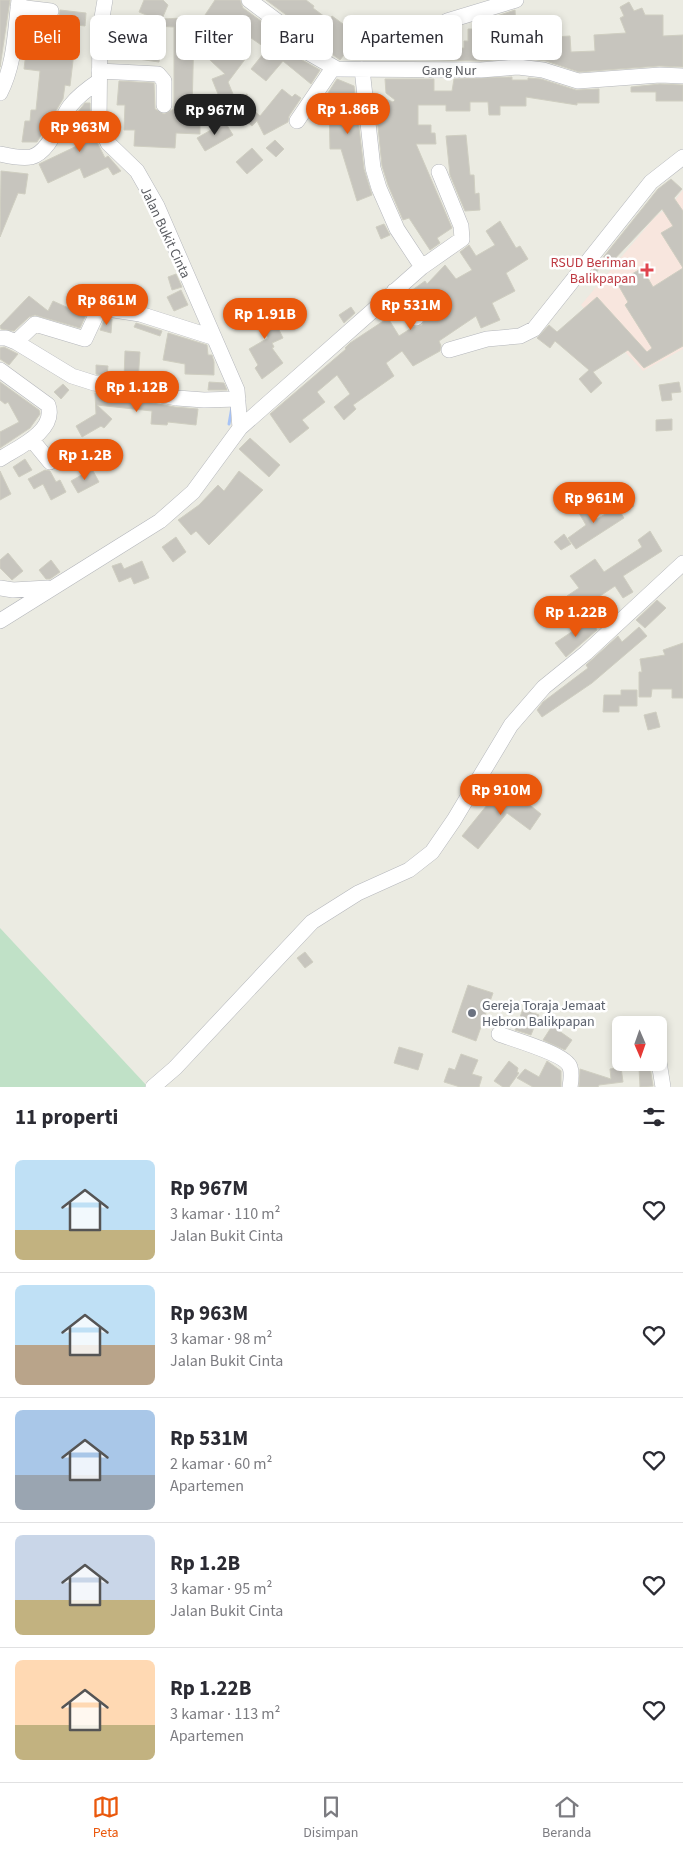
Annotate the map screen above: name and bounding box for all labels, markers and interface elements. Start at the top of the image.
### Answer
chip: Beli [15,15,80,60]
chip: Sewa [90,15,166,60]
chip: Filter [176,15,251,60]
chip: Baru [261,15,333,60]
chip: Apartemen [343,15,462,60]
chip: Rumah [472,15,562,60]
street label: Gang Nur [422,61,477,81]
pin: Rp 1.86B [296,92,400,135]
pin: Rp 967M [169,94,261,136]
text: Rp 1.86B [317,98,379,120]
text: Rp 967M [185,99,245,121]
pin: Rp 963M [34,110,126,153]
text: Rp 963M [50,116,110,138]
street label: Jalan Bukit Cinta [135,183,195,282]
place label: RSUD Beriman Balikpapan [551,253,636,289]
marker: RSUD Beriman Balikpapan [640,263,654,277]
pin: Rp 861M [61,284,153,326]
pin: Rp 531M [365,288,457,331]
text: Rp 861M [77,289,137,311]
text: Rp 531M [381,294,441,316]
pin: Rp 1.91B [213,298,317,340]
text: Rp 1.91B [234,303,296,325]
pin: Rp 1.12B [85,370,189,413]
text: Rp 1.12B [106,376,168,398]
pin: Rp 1.2B [39,438,131,481]
text: Rp 1.2B [58,444,112,466]
pin: Rp 961M [548,482,640,524]
text: Rp 961M [564,487,624,509]
pin: Rp 1.22B [524,596,628,638]
text: Rp 1.22B [545,601,607,623]
pin: Rp 910M [455,774,547,816]
text: Rp 910M [471,779,531,801]
place label: Gereja Toraja Jemaat Hebron Balikpapan [482,996,606,1032]
marker: Gereja Toraja Jemaat Hebron Balikpapan [466,1007,478,1019]
north arrow [612,1016,668,1071]
map controls [612,1016,667,1071]
text: 11 properti [15,1102,118,1132]
icon: filters [640,1103,668,1131]
text: Rp 967M [170,1173,248,1203]
icon: home [55,1180,115,1240]
icon: heart [640,1196,668,1224]
text: 3 kamar · 110 m² [170,1203,280,1225]
text: Jalan Bukit Cinta [170,1225,283,1247]
text: Rp 963M [170,1298,248,1328]
icon: home [55,1305,115,1365]
icon: heart [640,1321,668,1349]
text: 3 kamar · 98 m² [170,1328,272,1350]
text: Jalan Bukit Cinta [170,1350,283,1372]
text: Rp 531M [170,1423,248,1453]
icon: home [55,1430,115,1490]
icon: heart [640,1446,668,1474]
text: 2 kamar · 60 m² [170,1453,272,1475]
text: Apartemen [170,1475,244,1497]
text: Rp 1.2B [170,1548,240,1578]
icon: home [55,1555,115,1615]
icon: heart [640,1571,668,1599]
text: 3 kamar · 95 m² [170,1578,272,1600]
text: Jalan Bukit Cinta [170,1600,283,1622]
text: Rp 1.22B [170,1673,251,1703]
icon: home [55,1680,115,1740]
icon: heart [640,1696,668,1724]
text: 3 kamar · 113 m² [170,1703,280,1725]
text: Apartemen [170,1725,244,1747]
tab: Peta [92,1793,120,1843]
tab: Disimpan [303,1793,358,1843]
tab: Beranda [542,1793,591,1843]

